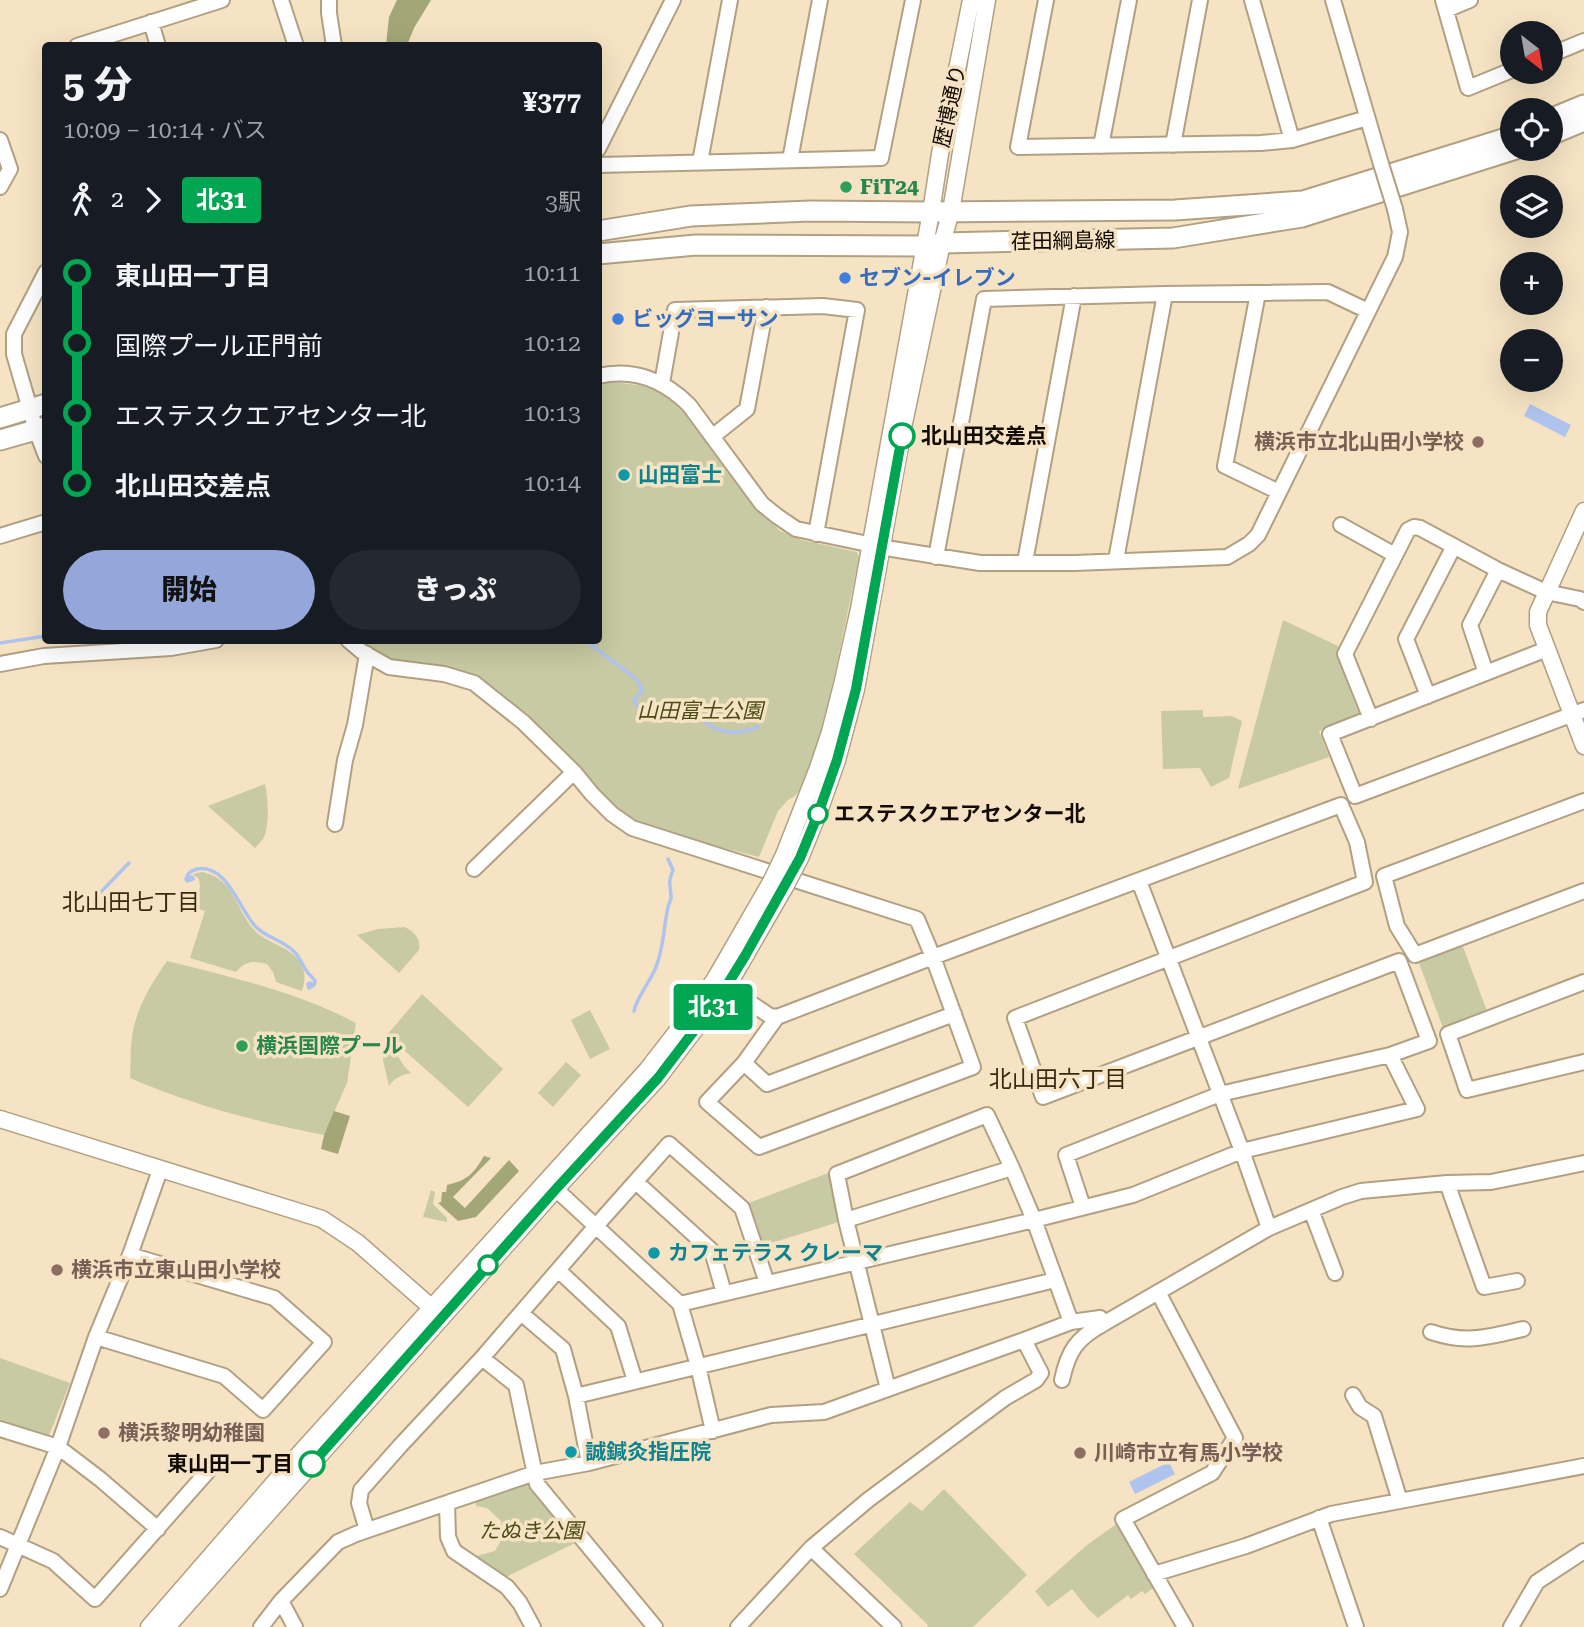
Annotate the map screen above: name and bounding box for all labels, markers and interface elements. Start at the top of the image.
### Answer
north arrow [1500,21,1563,84]
map controls [1500,21,1563,392]
street label: 歴博通り [930,62,970,150]
text: 5 分 [63,63,132,107]
text: ¥377 [523,87,581,117]
button: locate [1500,98,1563,161]
text: 10:09 – 10:14 · バス [63,117,267,144]
place label: FiT24 [860,175,919,199]
button: layers [1500,175,1563,238]
marker: FiT24 [838,179,854,195]
icon: walk [63,181,101,219]
icon: forward [134,181,172,219]
text: 2 [111,186,124,213]
text: 北31 [196,186,247,214]
text: 3駅 [545,189,581,216]
street label: 荏田綱島線 [1010,228,1116,254]
button: + [1500,252,1563,315]
text: 10:11 [524,260,581,287]
text: 東山田一丁目 [115,261,271,291]
place label: セブン-イレブン [859,266,1016,290]
marker: セブン-イレブン [837,270,853,286]
place label: ビッグヨーサン [632,307,779,331]
marker: ビッグヨーサン [610,311,626,327]
button: − [1500,329,1563,392]
text: 10:12 [524,330,581,357]
text: 国際プール正門前 [115,331,323,361]
text: 10:13 [524,400,581,427]
text: エステスクエアセンター北 [115,401,426,431]
marker: 北山田交差点 [889,423,915,449]
place label: 北山田交差点 [921,424,1047,448]
place label: 横浜市立北山田小学校 [1254,430,1464,454]
marker: 横浜市立北山田小学校 [1470,434,1486,450]
place label: 山田富士 [638,463,722,487]
marker: 山田富士 [616,467,632,483]
text: 10:14 [524,470,581,497]
text: 北山田交差点 [115,471,271,501]
button: 開始 [63,550,315,630]
button: きっぷ [329,550,581,630]
park label: 山田富士公園 [637,699,766,723]
place label: エステスクエアセンター北 [834,802,1086,826]
marker: エステスクエアセンター北 [808,804,828,824]
district label: 北山田七丁目 [62,889,200,916]
line badge: 北31 [673,984,753,1030]
text: 北31 [688,993,738,1021]
place label: 横浜国際プール [256,1034,403,1058]
marker: 横浜国際プール [234,1038,250,1054]
district label: 北山田六丁目 [989,1066,1127,1093]
place label: カフェテラス クレーマ [668,1241,883,1265]
marker: カフェテラス クレーマ [646,1245,662,1261]
unlabelled marker [478,1255,498,1275]
place label: 横浜市立東山田小学校 [71,1258,281,1282]
marker: 横浜市立東山田小学校 [49,1262,65,1278]
place label: 横浜黎明幼稚園 [118,1421,265,1445]
marker: 横浜黎明幼稚園 [96,1425,112,1441]
place label: 誠鍼灸指圧院 [585,1440,711,1464]
place label: 川崎市立有馬小学校 [1094,1441,1283,1465]
marker: 誠鍼灸指圧院 [563,1444,579,1460]
marker: 川崎市立有馬小学校 [1072,1445,1088,1461]
marker: 東山田一丁目 [299,1451,325,1477]
place label: 東山田一丁目 [167,1452,293,1476]
park label: たぬき公園 [479,1519,586,1543]

